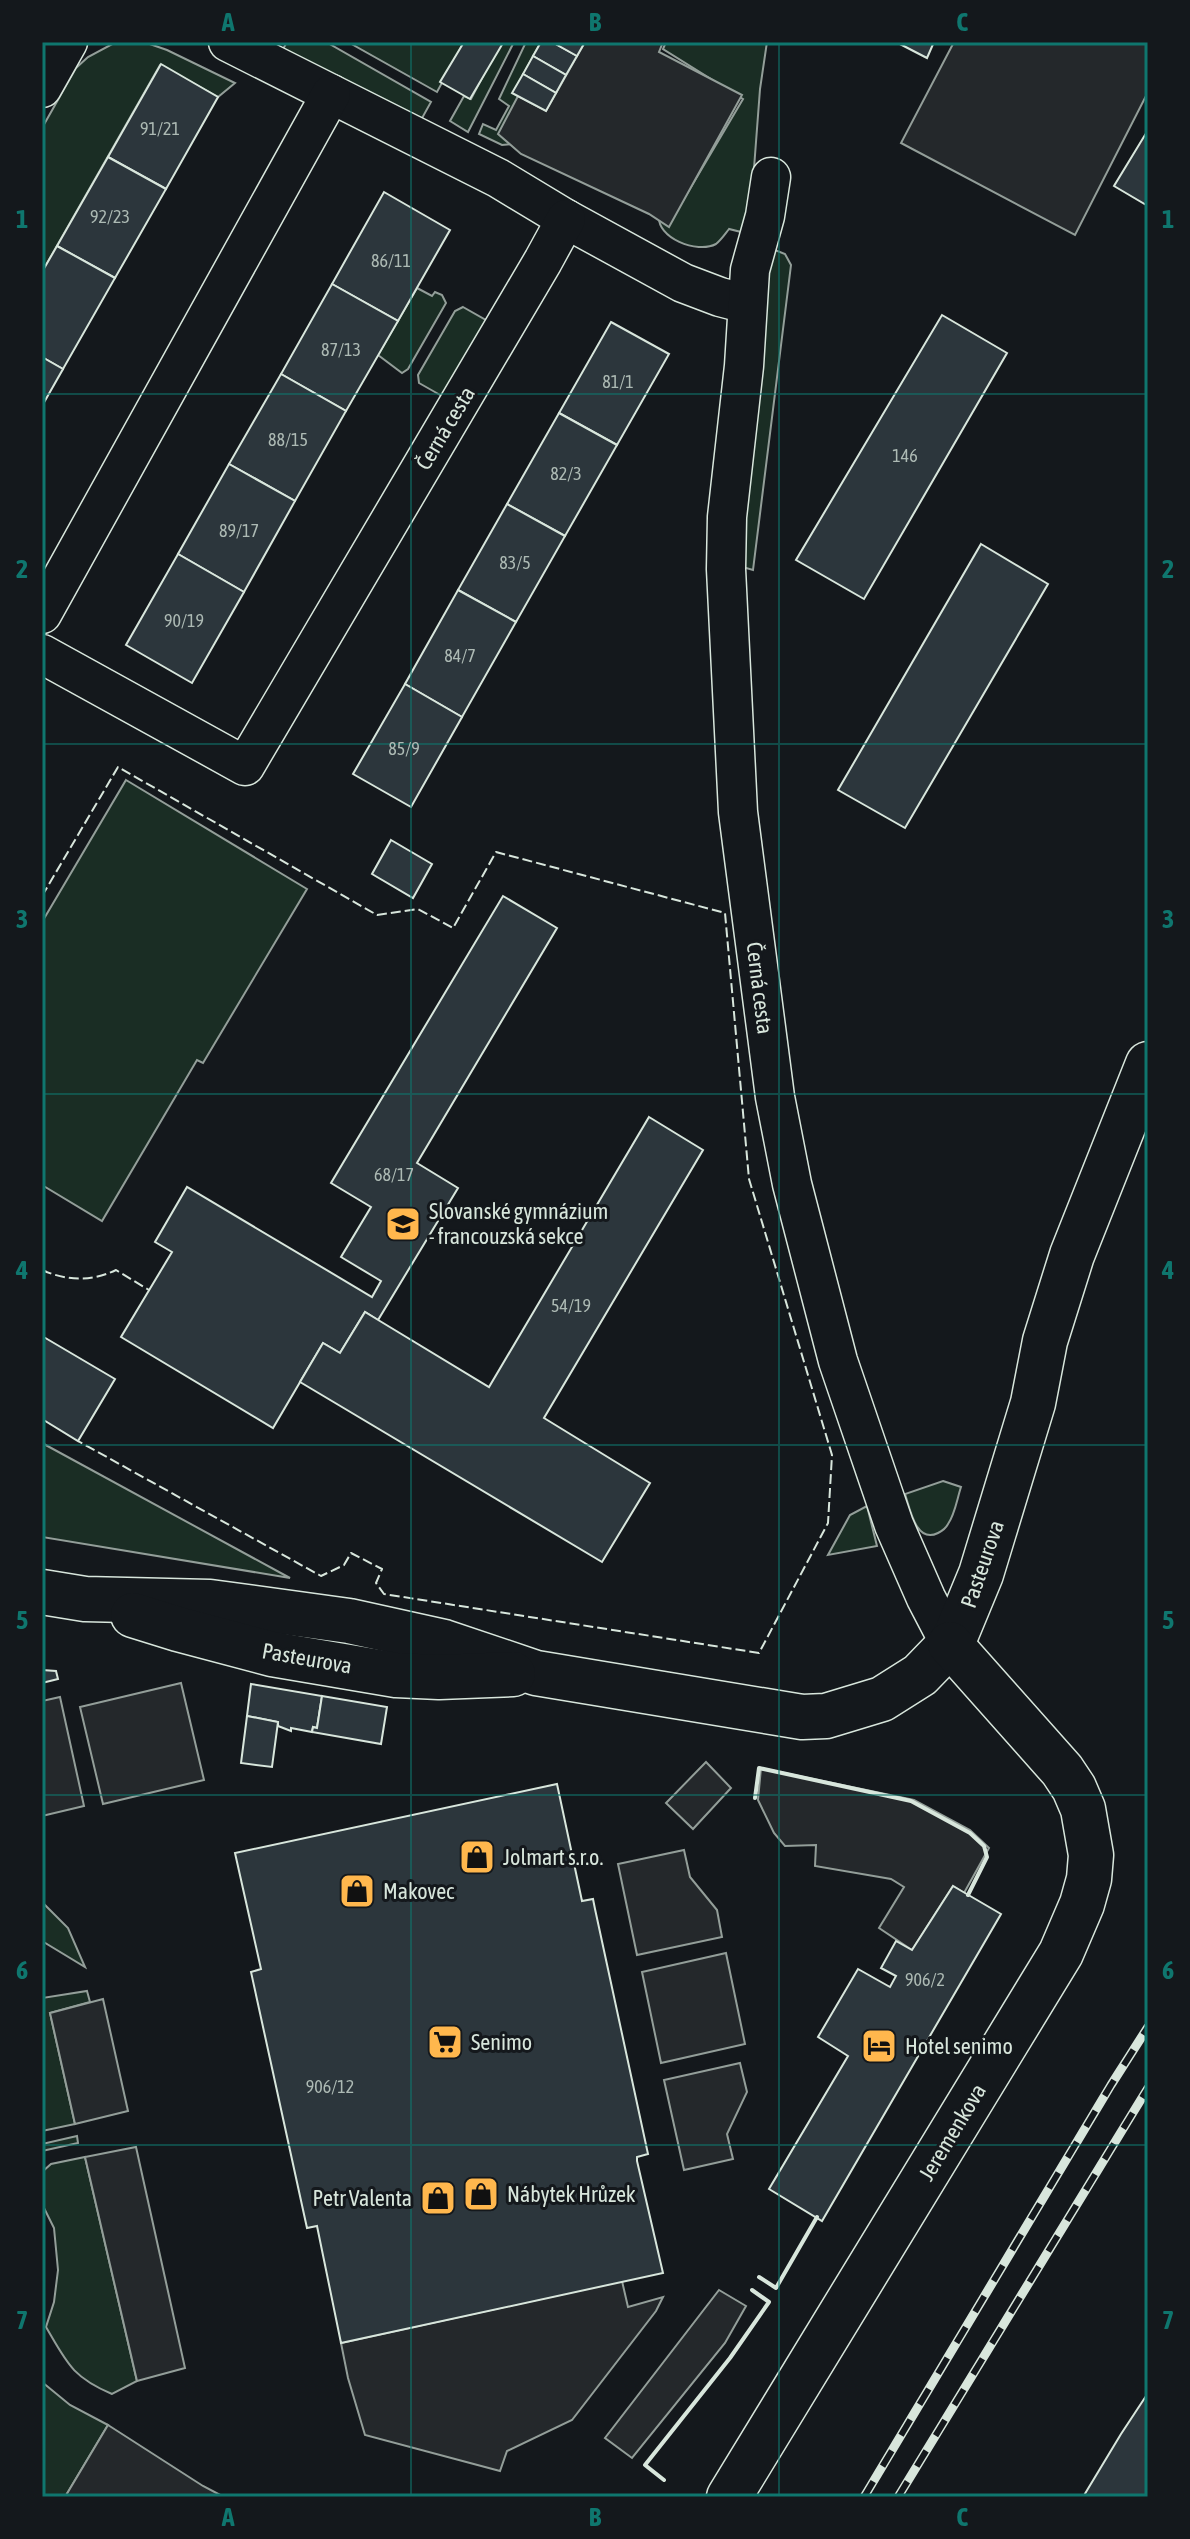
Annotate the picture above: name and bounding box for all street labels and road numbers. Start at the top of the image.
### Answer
street label: Černá cesta [410,382,480,474]
street label: Černá cesta [741,940,779,1036]
street label: Pasteurova [955,1517,1009,1611]
street label: Pasteurova [260,1637,354,1679]
street label: Jeremenkova [913,2079,991,2185]

